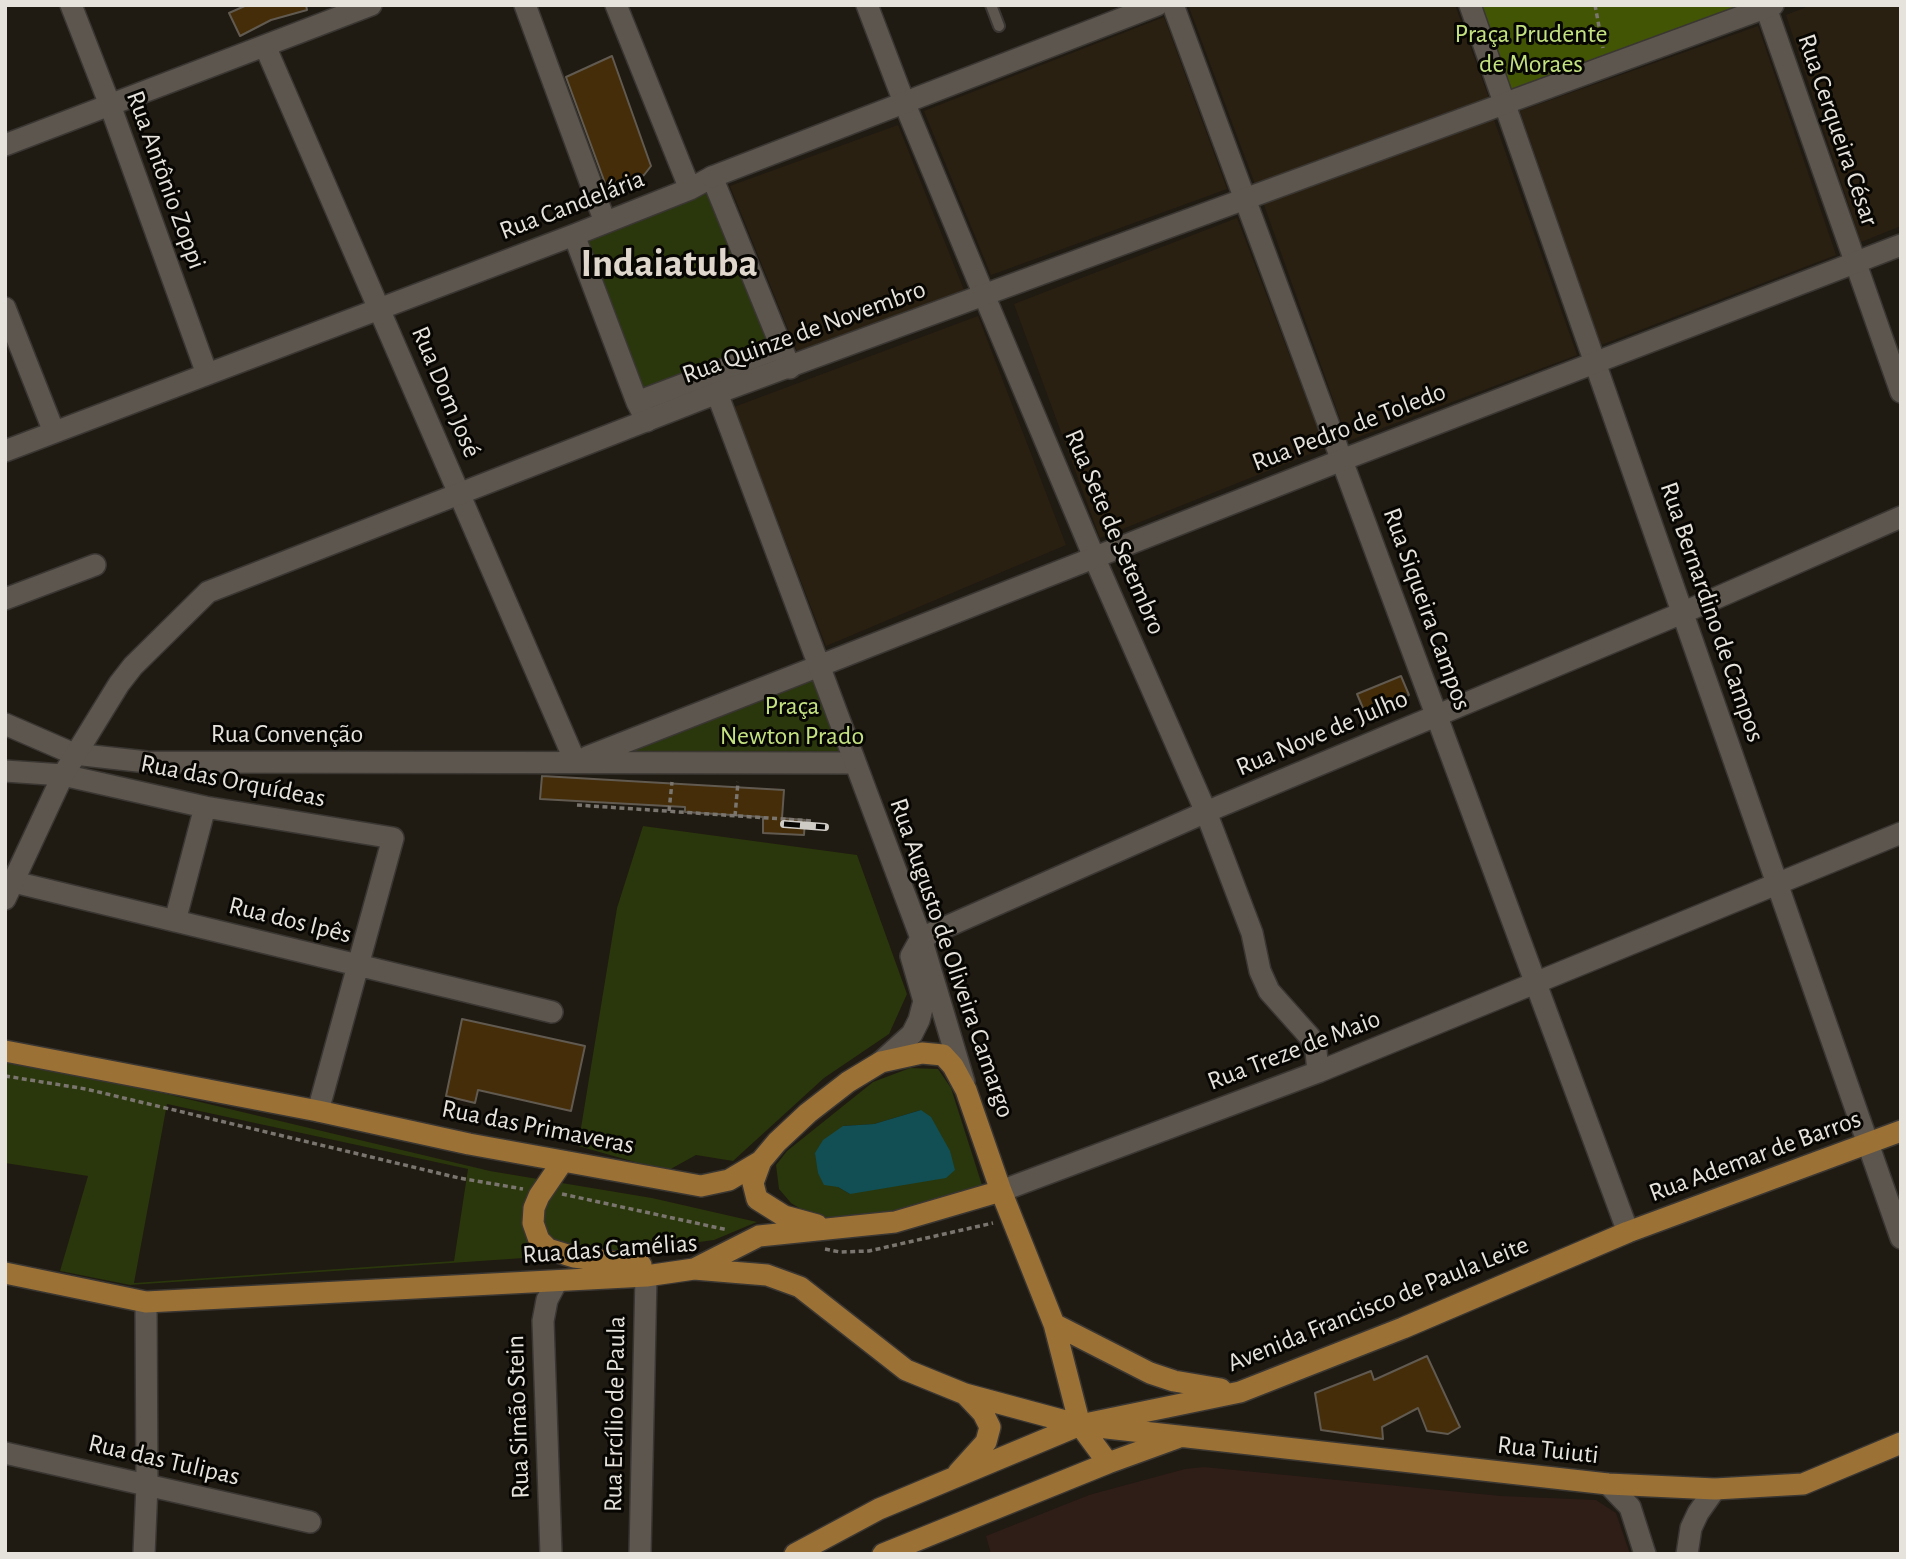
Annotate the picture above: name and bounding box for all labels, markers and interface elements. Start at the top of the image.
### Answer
park label: Praça Prudente de Moraes [1455,18,1607,80]
street label: Rua Cerqueira César [1791,30,1885,230]
street label: Rua Antônio Zoppi [119,87,213,273]
street label: Rua Candelária [495,163,649,247]
district label: Indaiatuba [580,240,758,288]
street label: Rua Quinze de Novembro [678,273,930,391]
street label: Rua Dom José [404,322,488,462]
street label: Rua Pedro de Toledo [1248,376,1450,478]
street label: Rua Sete de Setembro [1058,425,1172,639]
street label: Rua Bernardino de Campos [1653,478,1771,746]
street label: Rua Siqueira Campos [1376,504,1478,714]
street label: Rua Nove de Julho [1231,683,1413,783]
park label: Praça Newton Prado [720,690,864,752]
street label: Rua Convenção [211,718,363,750]
street label: Rua das Orquídeas [138,748,328,814]
street label: Rua Augusto de Oliveira Camargo [883,794,1021,1122]
street label: Rua dos Ipês [225,890,355,950]
street label: Rua Treze de Maio [1203,1003,1385,1097]
street label: Rua das Primaveras [439,1093,637,1161]
street label: Rua Ademar de Barros [1645,1103,1865,1209]
street label: Rua das Camélias [521,1227,699,1271]
street label: Avenida Francisco de Paula Leite [1223,1229,1533,1379]
street label: Rua Ercílio de Paula [598,1316,632,1512]
street label: Rua Simão Stein [500,1335,536,1499]
street label: Rua das Tulipas [85,1427,243,1493]
street label: Rua Tuiuti [1496,1429,1600,1471]

